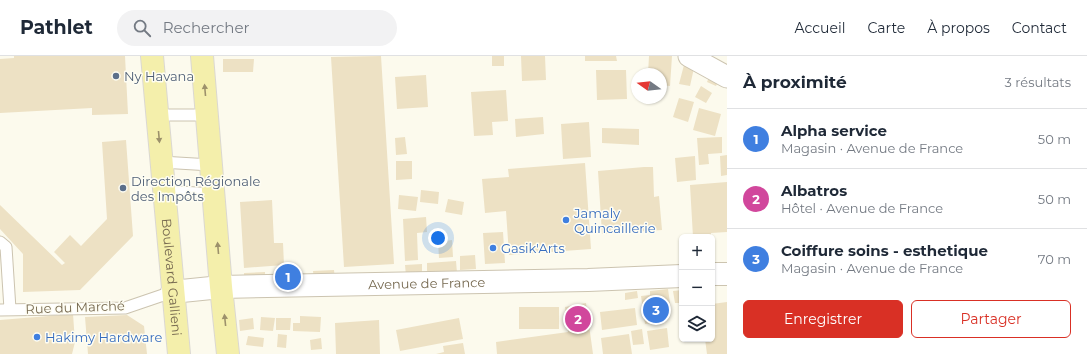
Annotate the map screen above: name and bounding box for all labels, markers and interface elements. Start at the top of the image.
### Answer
search box [117,10,397,46]
text: Pathlet [20,16,93,39]
icon: search [131,17,153,39]
text: Rechercher [163,18,250,37]
text: Accueil [795,19,846,37]
text: Carte [868,19,905,37]
text: À propos [927,19,990,37]
text: Contact [1012,19,1067,37]
place label: Ny Havana [124,68,194,84]
north arrow [631,68,667,104]
marker: Ny Havana [111,71,121,81]
text: À proximité [743,72,847,92]
text: 3 résultats [1005,74,1071,90]
one-way arrow [201,84,208,96]
text: Alpha service [781,121,887,140]
one-way arrow [155,131,162,143]
text: 1 [753,131,759,147]
text: 50 m [1038,131,1071,147]
text: Magasin · Avenue de France [781,140,963,156]
place label: Direction Régionale des Impôts [131,173,260,204]
text: Albatros [781,181,847,200]
marker: Direction Régionale des Impôts [118,183,128,193]
text: 2 [752,191,760,207]
text: 50 m [1038,191,1071,207]
text: Hôtel · Avenue de France [781,200,943,216]
place label: Jamaly Quincaillerie [573,205,656,236]
marker: Jamaly Quincaillerie [561,215,571,225]
street label: Boulevard Gallieni [159,218,185,337]
your location [428,228,448,248]
map controls [679,234,715,342]
button: + [679,234,715,270]
place label: Gasik'Arts [501,240,565,256]
text: Coiffure soins - esthetique [781,241,988,260]
one-way arrow [214,242,221,254]
marker: Gasik'Arts [488,243,498,253]
text: 3 [752,251,760,267]
text: 70 m [1038,251,1071,267]
text: Magasin · Avenue de France [781,260,963,276]
pin: 1 [275,262,301,292]
button: − [679,270,715,306]
street label: Avenue de France [368,274,485,292]
pin: 3 [643,295,669,325]
street label: Rue du Marché [25,297,125,317]
button: Enregistrer [743,300,903,338]
button: Partager [911,300,1071,338]
pin: 2 [565,304,591,334]
button: layers [679,306,715,342]
one-way arrow [221,314,228,326]
place label: Hakimy Hardware [45,329,162,345]
marker: Hakimy Hardware [32,332,42,342]

